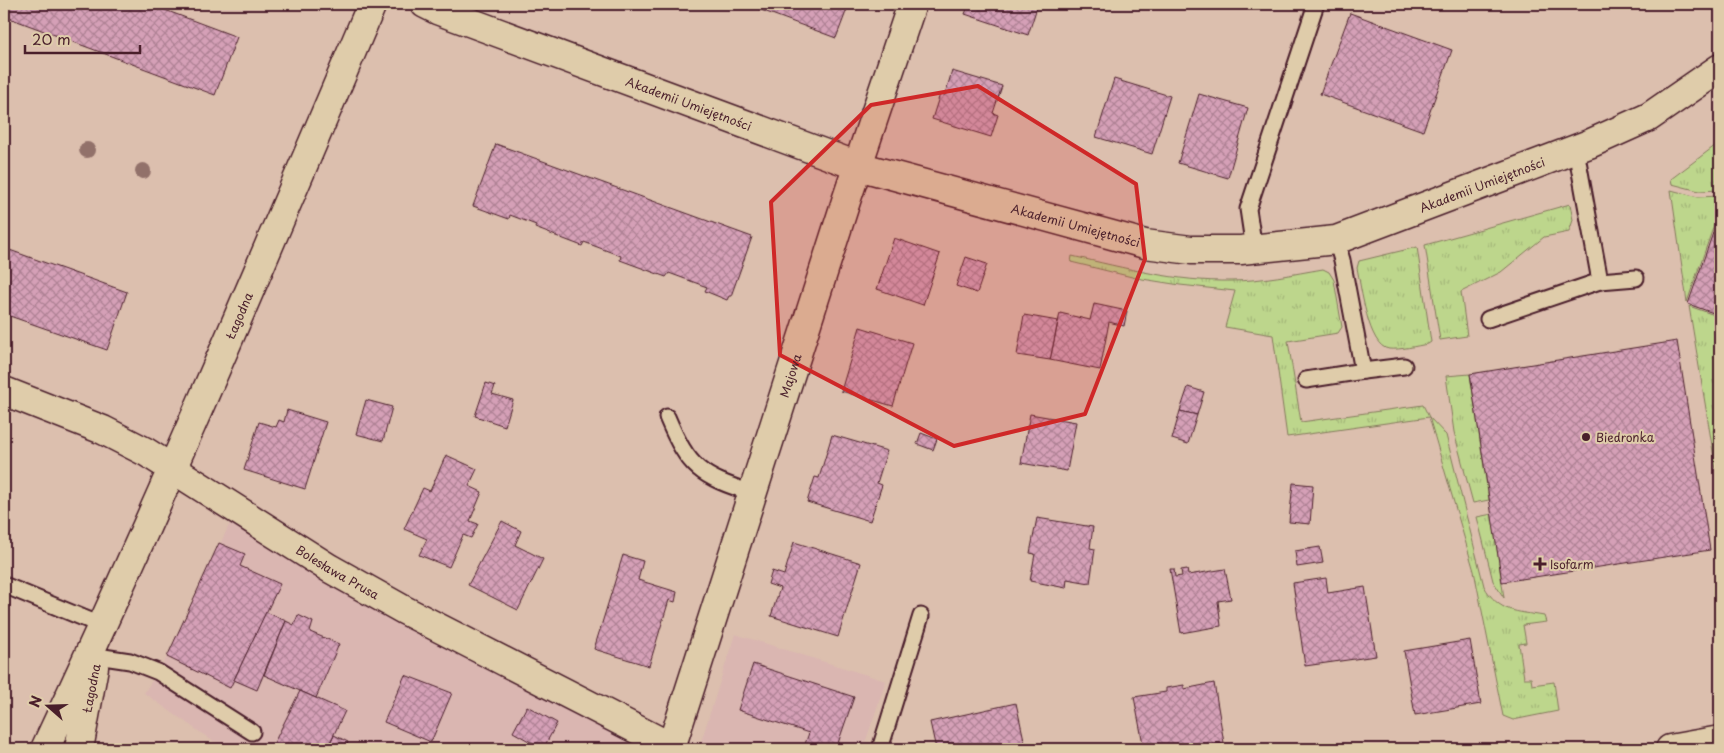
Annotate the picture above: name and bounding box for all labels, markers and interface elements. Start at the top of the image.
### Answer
scale bar [25,22,140,54]
text: 20 m [32,27,71,50]
street label: Akademii Umiejętności [623,72,754,135]
street label: Akademii Umiejętności [1417,153,1547,217]
street label: Akademii Umiejętności [1009,199,1142,251]
street label: Łagodna [221,289,257,342]
street label: Majowa [775,351,806,400]
place label: Biedronka [1596,428,1655,446]
marker: Biedronka [1580,431,1592,443]
street label: Bolesława Prusa [293,540,383,604]
place label: Isofarm [1550,555,1594,573]
marker: Isofarm [1534,558,1546,570]
street label: Łagodna [77,662,105,715]
north arrow [22,680,72,730]
text: N [24,693,47,710]

